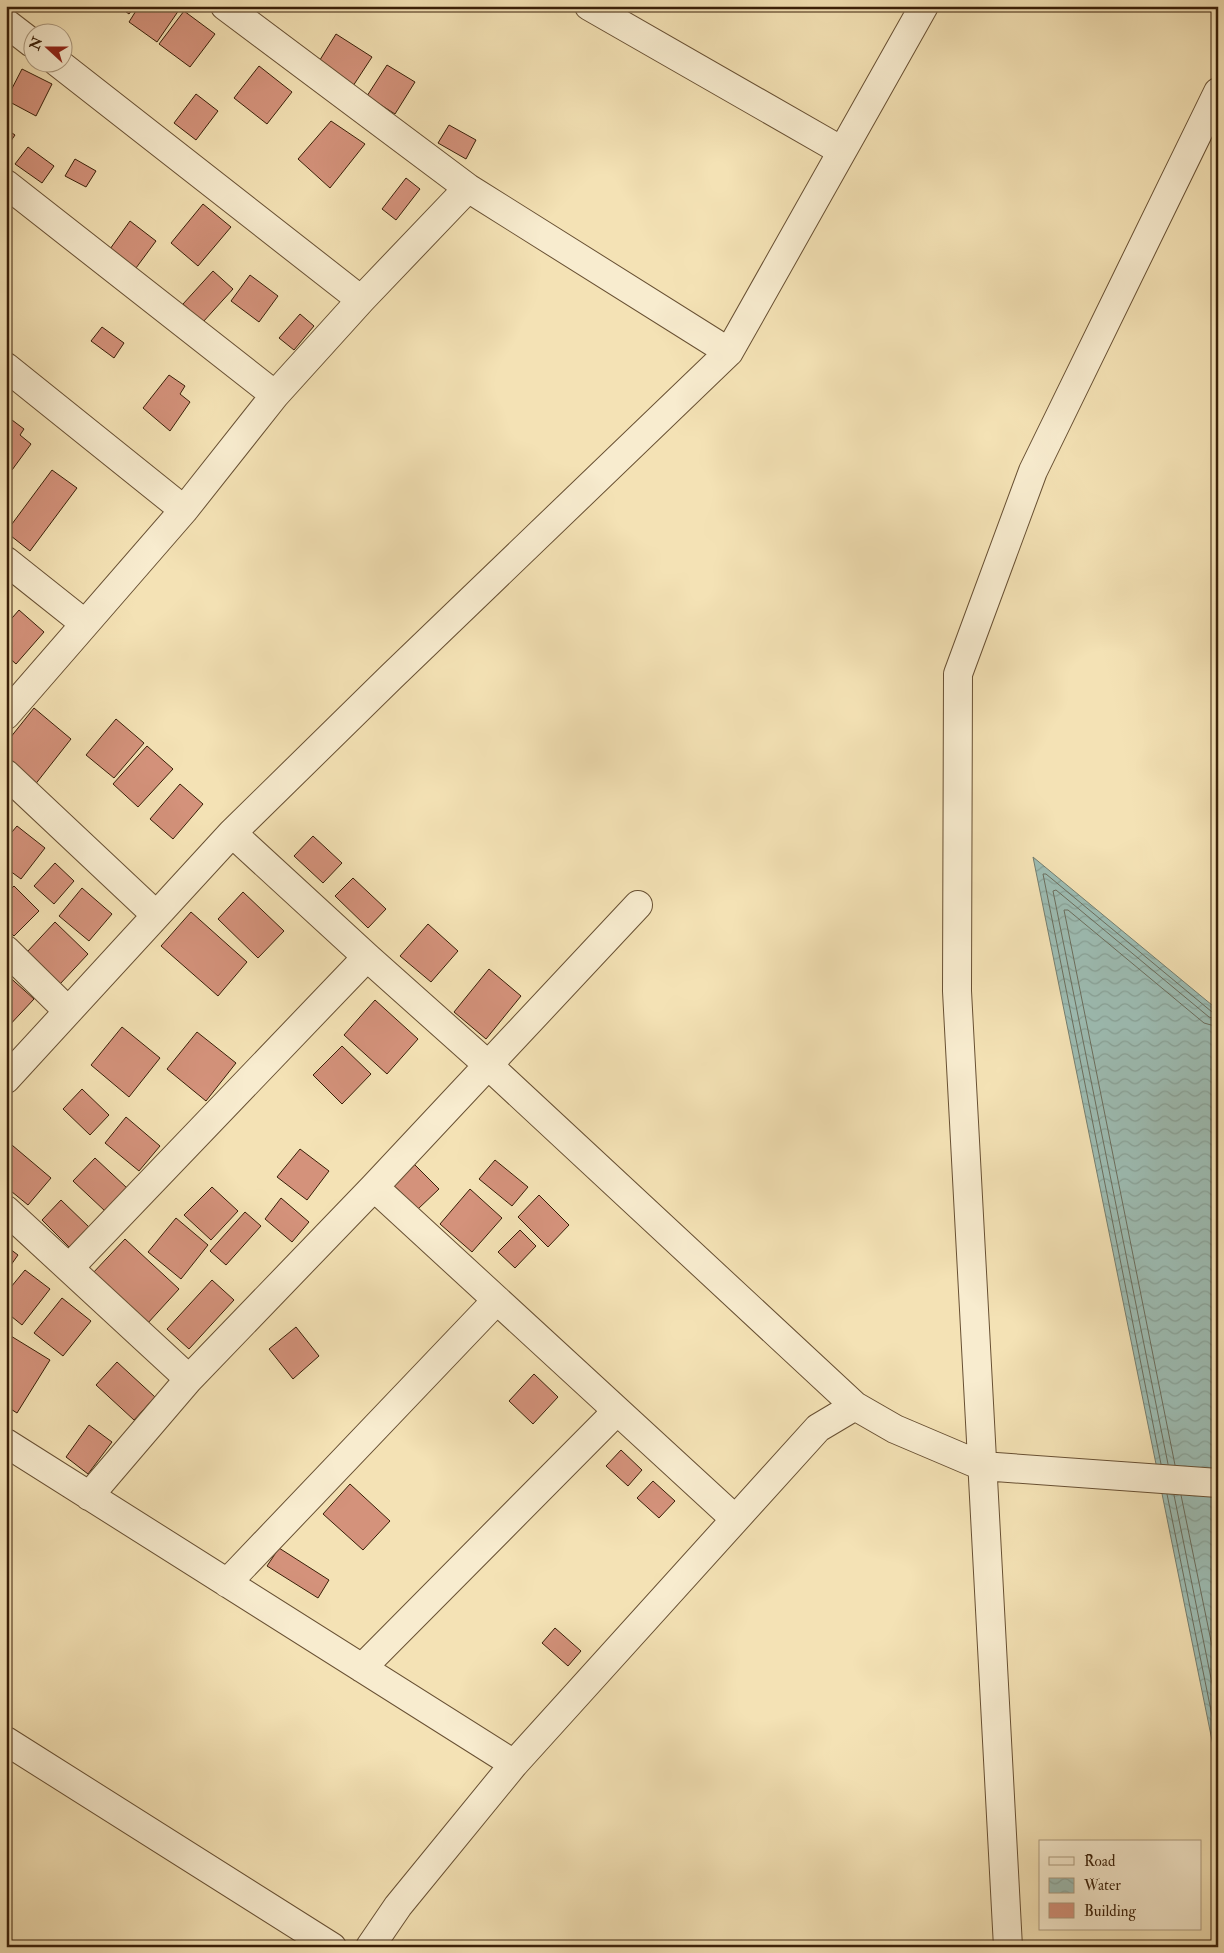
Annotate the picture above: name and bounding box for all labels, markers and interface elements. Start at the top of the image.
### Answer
north arrow [22,22,72,72]
text: N [26,34,47,53]
legend [1039,1840,1202,1930]
text: Road [1084,1852,1116,1871]
text: Water [1083,1876,1121,1895]
text: Building [1084,1902,1136,1921]

